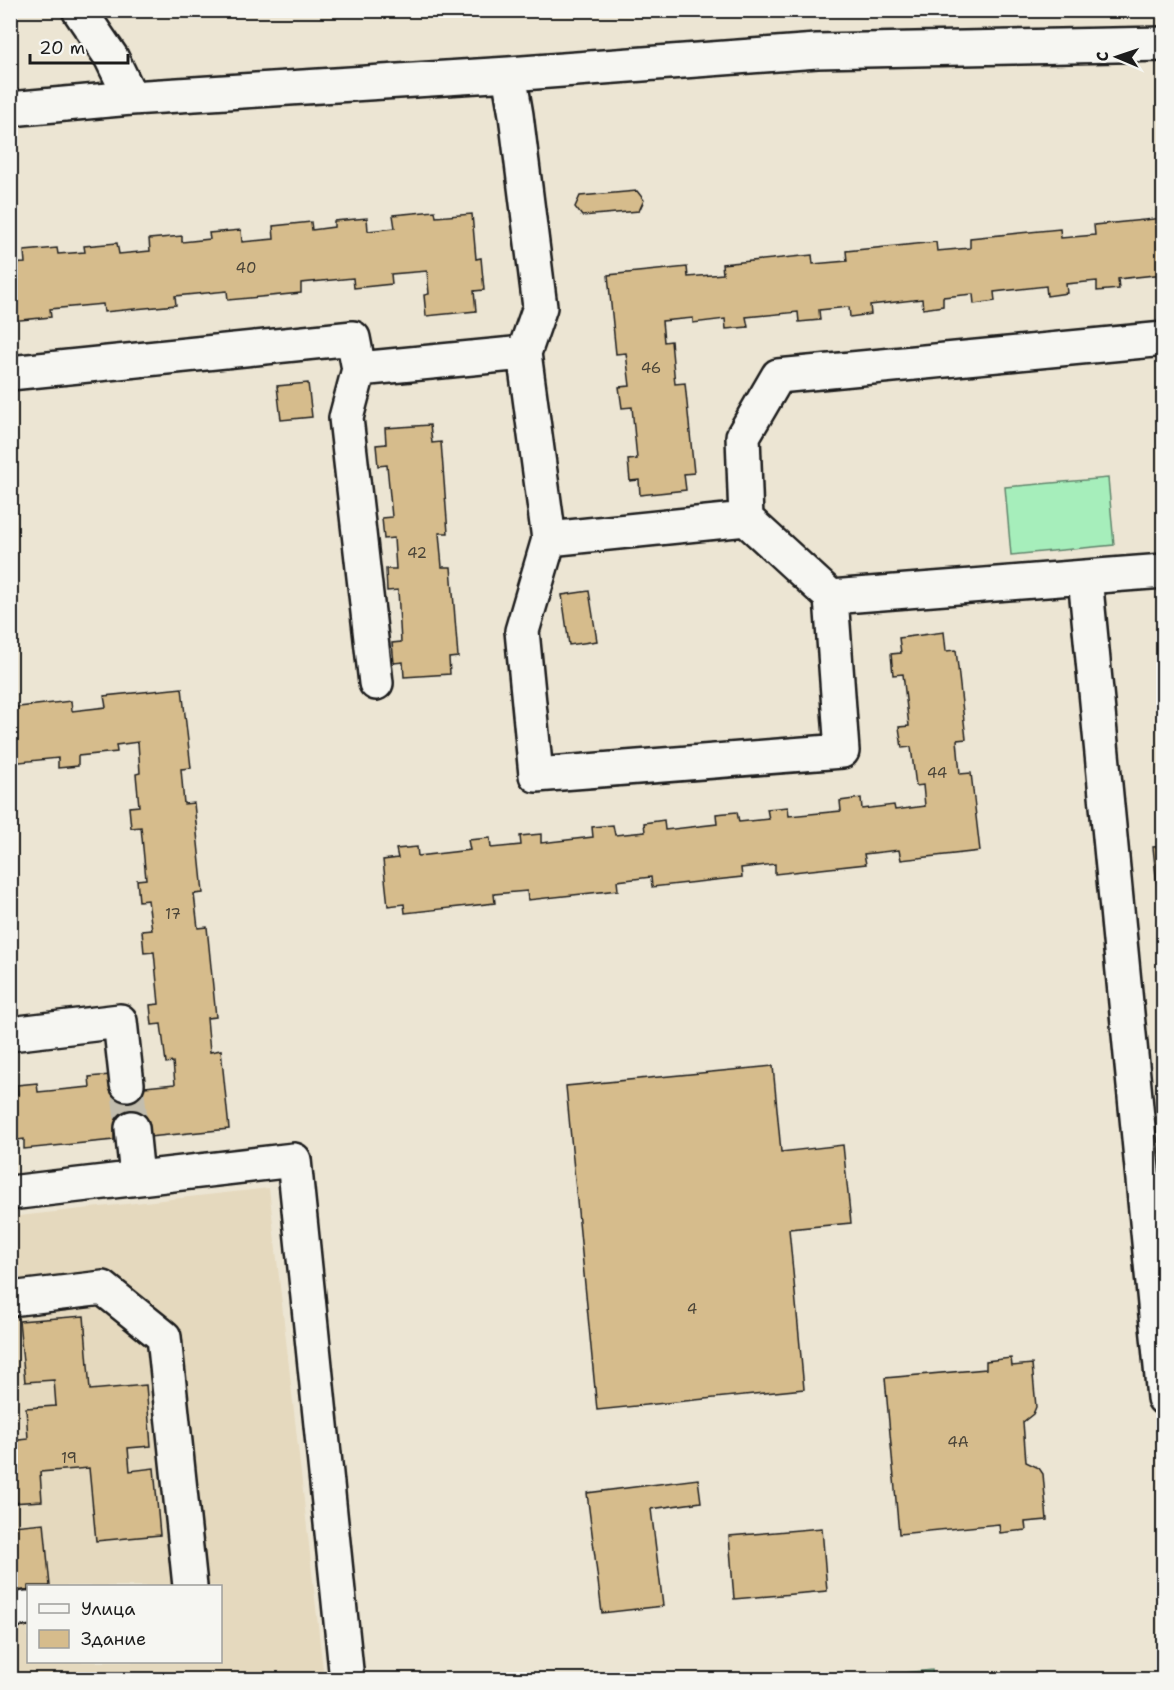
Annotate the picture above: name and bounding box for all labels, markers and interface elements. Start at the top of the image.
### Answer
scale bar [30,27,128,65]
north arrow [1087,27,1147,87]
text: 20 m [39,36,85,60]
text: С [1092,51,1113,62]
house number: 40 [236,258,256,278]
house number: 46 [641,358,661,378]
house number: 42 [407,543,427,563]
house number: 44 [927,763,947,783]
house number: 17 [165,904,181,924]
house number: 4 [687,1299,697,1319]
house number: 4А [947,1432,969,1452]
house number: 19 [61,1448,77,1468]
legend [27,1585,222,1663]
text: Улица [81,1597,135,1621]
text: Здание [81,1627,146,1651]

